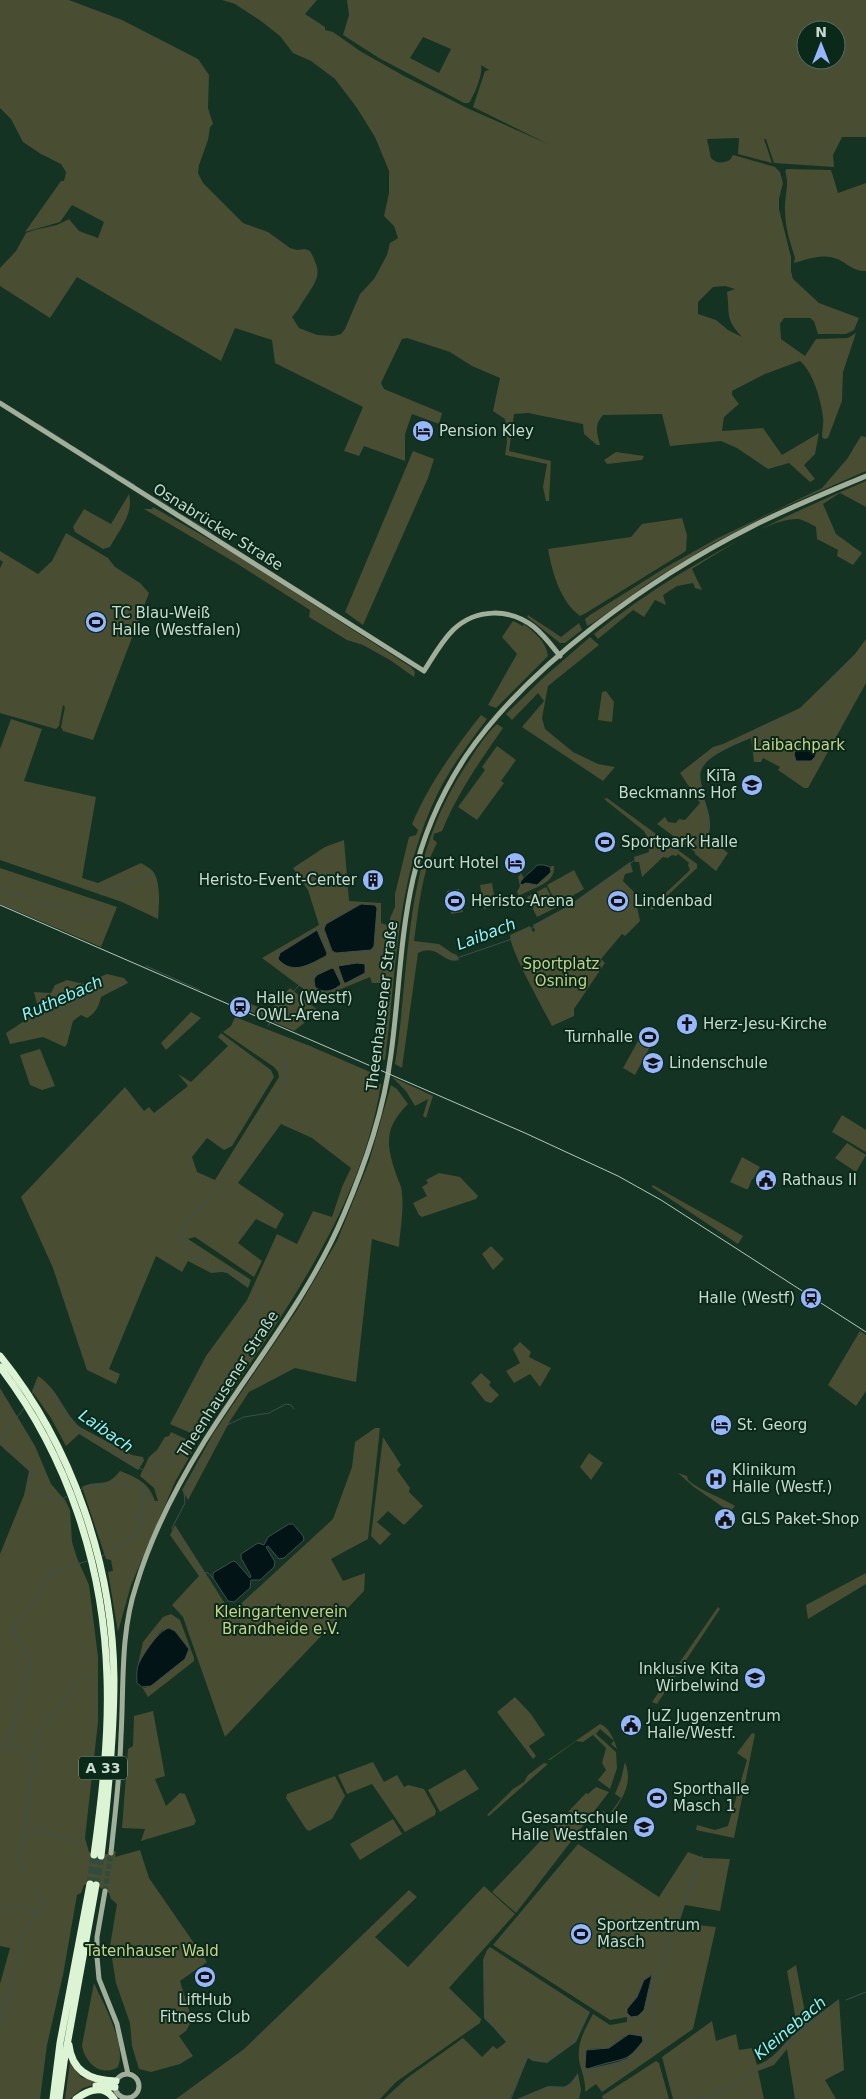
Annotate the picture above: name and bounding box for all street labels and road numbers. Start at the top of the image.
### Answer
street label: Osnabrücker Straße [150,480,286,574]
street label: Theenhausener Straße [363,920,401,1093]
street label: Theenhausener Straße [173,1307,282,1461]
road number: A 33 [79,1756,127,1780]

